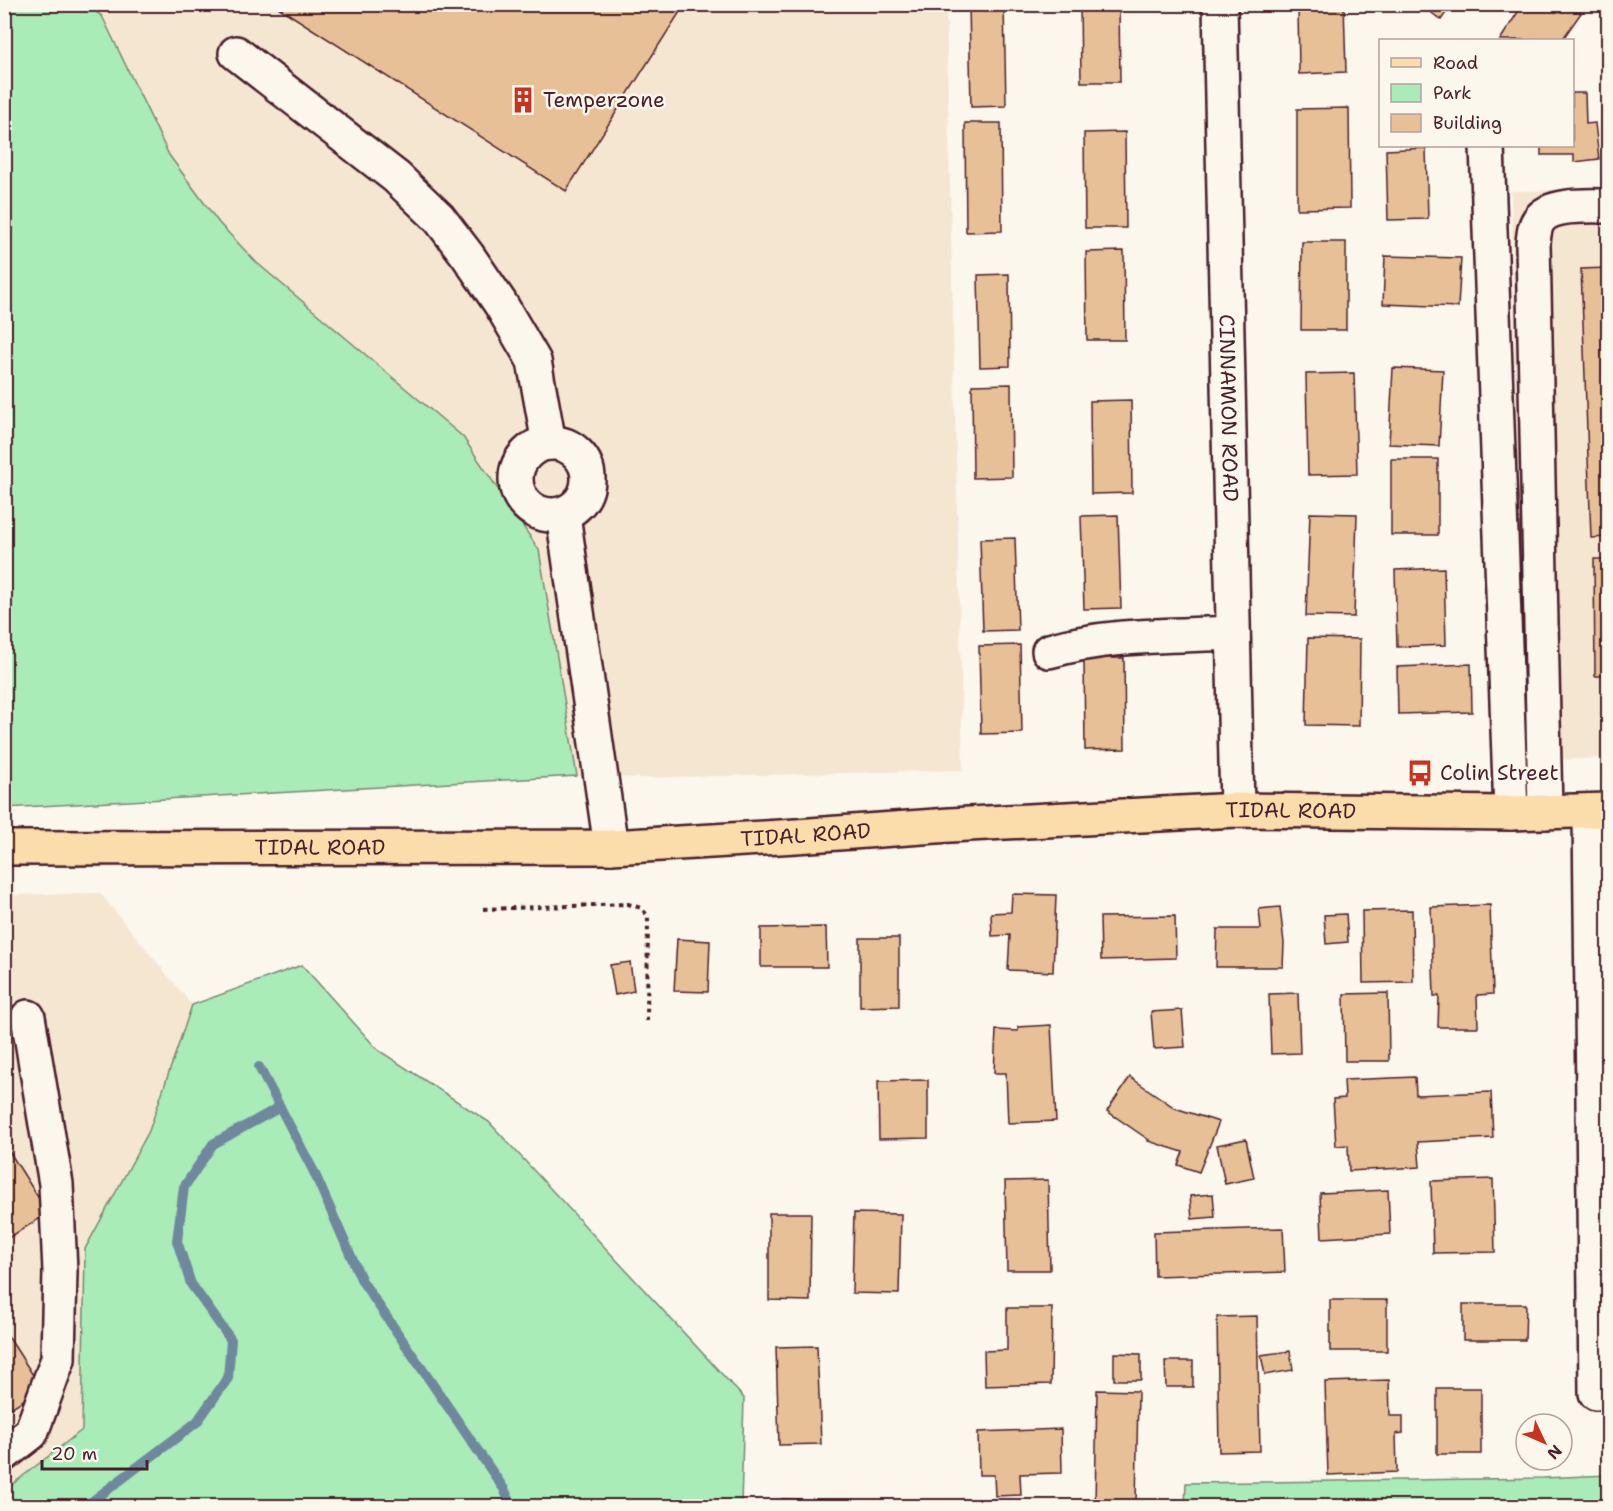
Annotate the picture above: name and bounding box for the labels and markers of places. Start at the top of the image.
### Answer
building icon: Temperzone [508,85,538,115]
place label: Temperzone [543,86,665,114]
bus stop icon: Colin Street [1405,758,1435,788]
place label: Colin Street [1440,759,1559,787]

